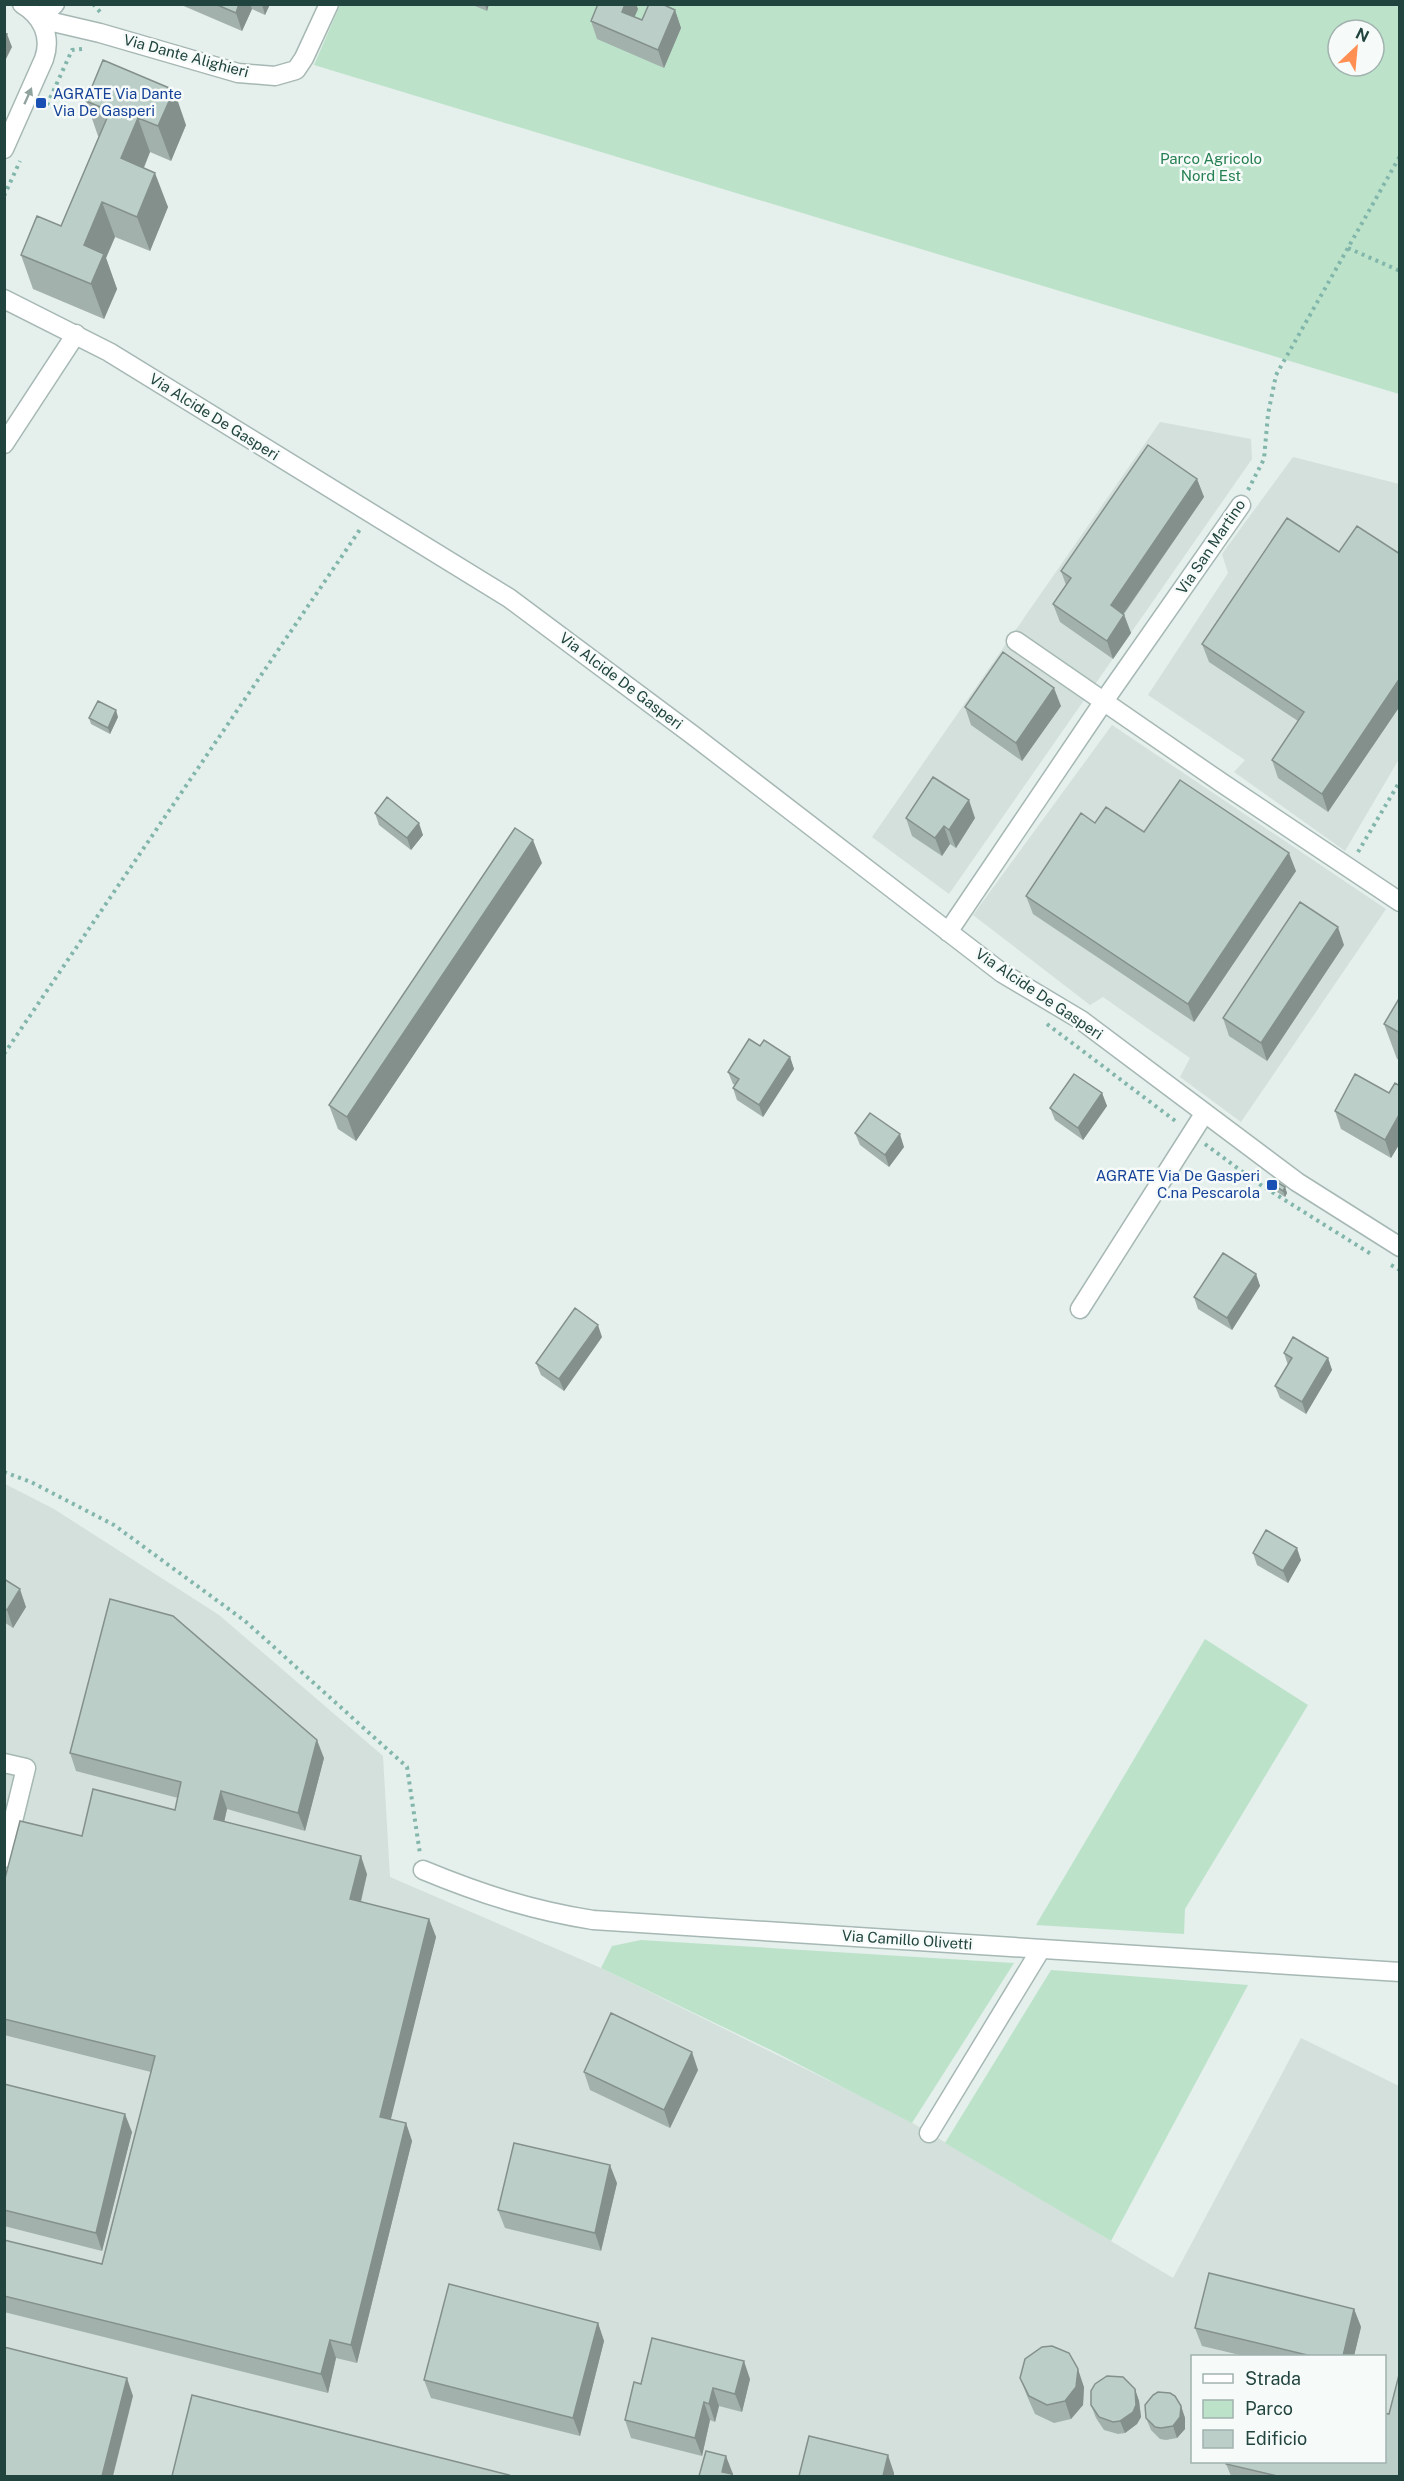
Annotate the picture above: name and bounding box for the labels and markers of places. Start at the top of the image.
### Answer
place label: AGRATE Via Dante Via De Gasperi [53,85,182,119]
marker: AGRATE Via Dante Via De Gasperi [34,96,48,110]
place label: AGRATE Via De Gasperi C.na Pescarola [1096,1167,1260,1201]
marker: AGRATE Via De Gasperi C.na Pescarola [1265,1178,1279,1192]

